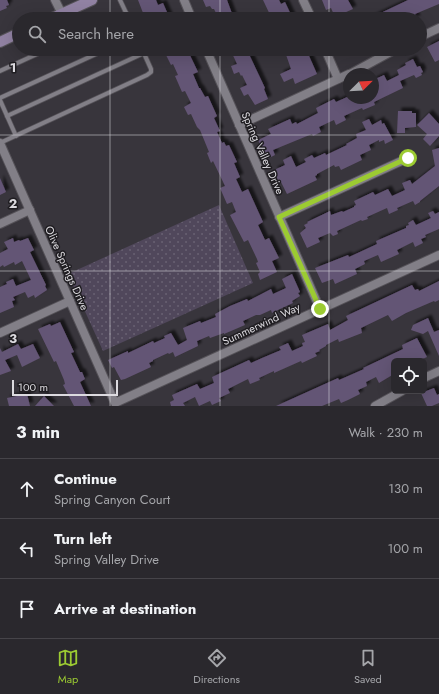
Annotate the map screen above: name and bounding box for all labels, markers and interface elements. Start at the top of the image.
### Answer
search box [12,12,427,56]
icon: search [26,23,48,45]
text: Search here [58,23,134,45]
text: 1 [10,58,16,77]
north arrow [343,68,379,104]
street label: Spring Valley Drive [238,109,289,197]
route start [399,149,417,167]
text: 2 [9,194,17,213]
street label: Olive Springs Drive [41,223,93,313]
street label: Summerwind Way [219,299,303,349]
route end [311,300,329,318]
text: 3 [9,329,17,348]
map controls [391,358,427,394]
button: locate [391,358,427,394]
scale bar [12,378,118,397]
text: 100 m [18,379,48,395]
text: 3 min [16,420,60,444]
text: Walk · 230 m [348,423,423,442]
text: Continue [54,468,117,490]
icon: ahead [16,478,38,500]
text: 130 m [388,479,423,498]
text: Spring Canyon Court [54,490,170,509]
text: Turn left [54,528,112,550]
icon: left [16,538,38,560]
text: 100 m [388,539,423,558]
text: Spring Valley Drive [54,550,159,569]
icon: arrive [16,598,38,620]
text: Arrive at destination [54,598,196,620]
tab: Map [57,647,79,687]
tab: Directions [193,647,240,687]
tab: Saved [354,647,382,687]

